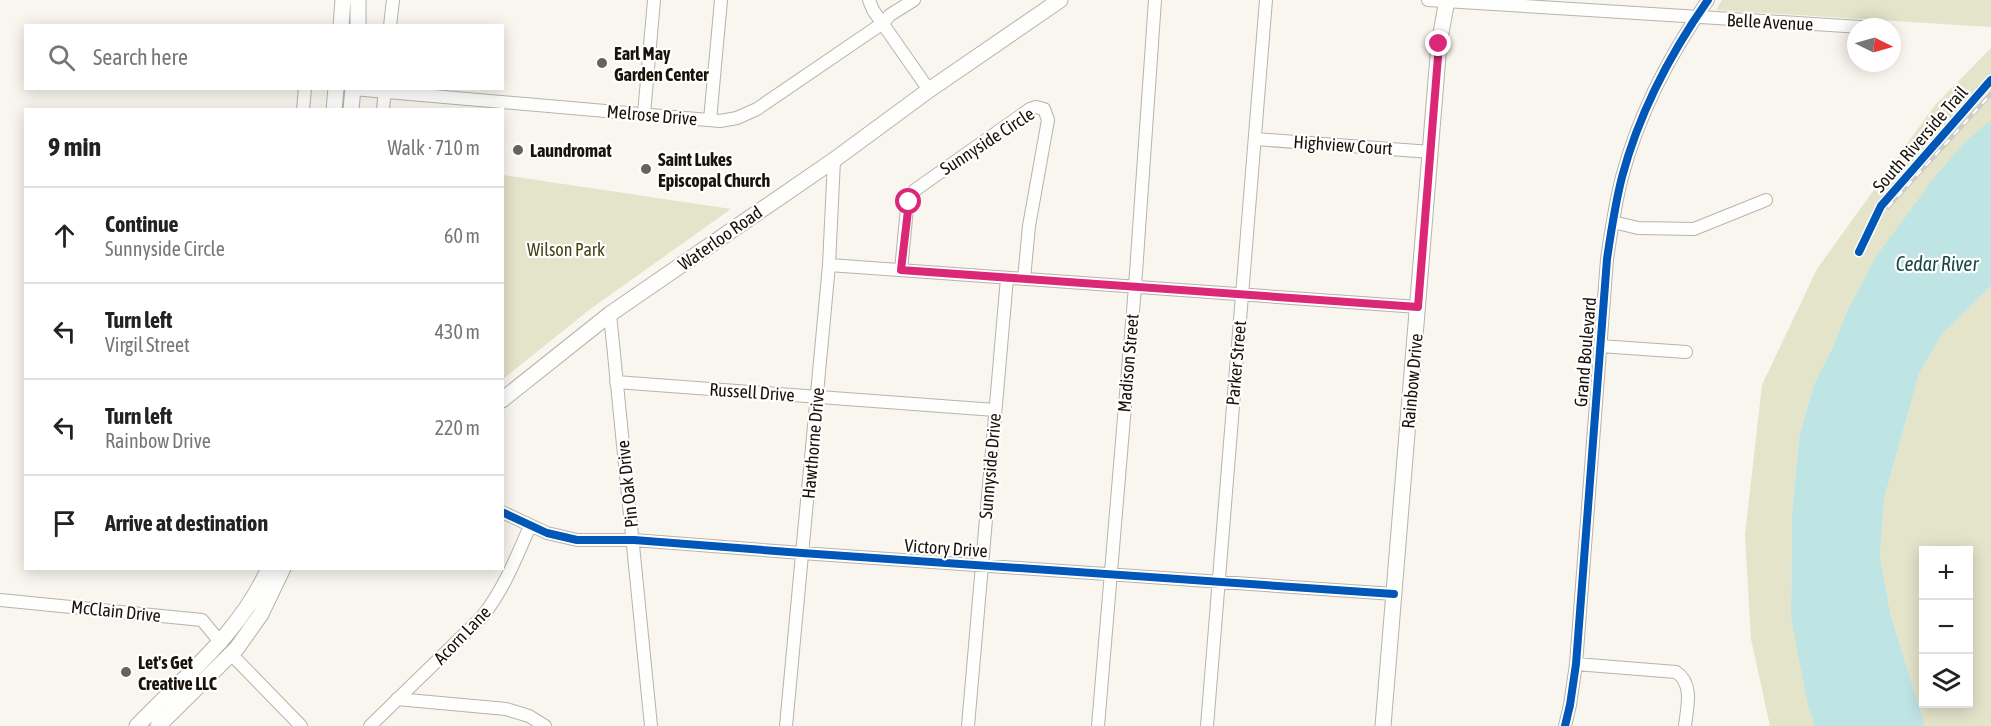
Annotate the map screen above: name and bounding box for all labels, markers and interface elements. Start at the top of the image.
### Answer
street label: Belle Avenue [1726,9,1814,35]
north arrow [1847,18,1901,72]
search box [24,24,504,90]
route end [1425,30,1451,56]
icon: search [45,41,78,74]
place label: Earl May Garden Center [614,43,709,85]
text: Search here [93,44,188,70]
marker: Earl May Garden Center [595,56,609,70]
street label: South Riverside Trail [1868,81,1972,196]
street label: Melrose Drive [606,101,698,129]
street label: Sunnyside Circle [936,103,1038,179]
street label: Highview Court [1293,131,1393,159]
text: 9 min [48,132,101,162]
text: Walk · 710 m [388,136,480,159]
place label: Laundromat [530,140,612,161]
marker: Laundromat [511,143,525,157]
place label: Saint Lukes Episcopal Church [658,149,770,191]
marker: Saint Lukes Episcopal Church [639,162,653,176]
route start [895,188,921,214]
street label: Waterloo Road [674,201,766,275]
text: Continue [105,211,179,237]
icon: ahead [48,219,81,252]
text: 60 m [444,224,480,247]
text: Sunnyside Circle [105,237,225,260]
park label: Wilson Park [527,239,605,260]
water label: Cedar River [1896,252,1979,275]
street label: Grand Boulevard [1570,296,1600,408]
text: Turn left [105,307,172,333]
street label: Madison Street [1113,313,1143,413]
icon: left [48,315,81,348]
text: 430 m [435,320,480,343]
street label: Parker Street [1222,320,1250,406]
text: Virgil Street [105,333,190,356]
street label: Rainbow Drive [1397,333,1427,429]
street label: Russell Drive [709,379,795,405]
street label: Hawthorne Drive [798,387,828,499]
text: Turn left [105,403,172,429]
icon: left [48,411,81,444]
street label: Sunnyside Drive [975,412,1005,520]
text: 220 m [435,416,480,439]
text: Rainbow Drive [105,429,211,452]
street label: Pin Oak Drive [612,439,642,529]
icon: arrive [48,507,81,540]
text: Arrive at destination [105,510,268,536]
street label: Victory Drive [904,535,988,561]
map controls [1919,546,1973,708]
button: + [1919,546,1973,600]
street label: McClain Drive [70,596,162,626]
button: − [1919,600,1973,654]
street label: Acorn Lane [429,602,495,668]
place label: Let's Get Creative LLC [138,652,217,694]
button: layers [1919,654,1973,708]
marker: Let's Get Creative LLC [119,665,133,679]

